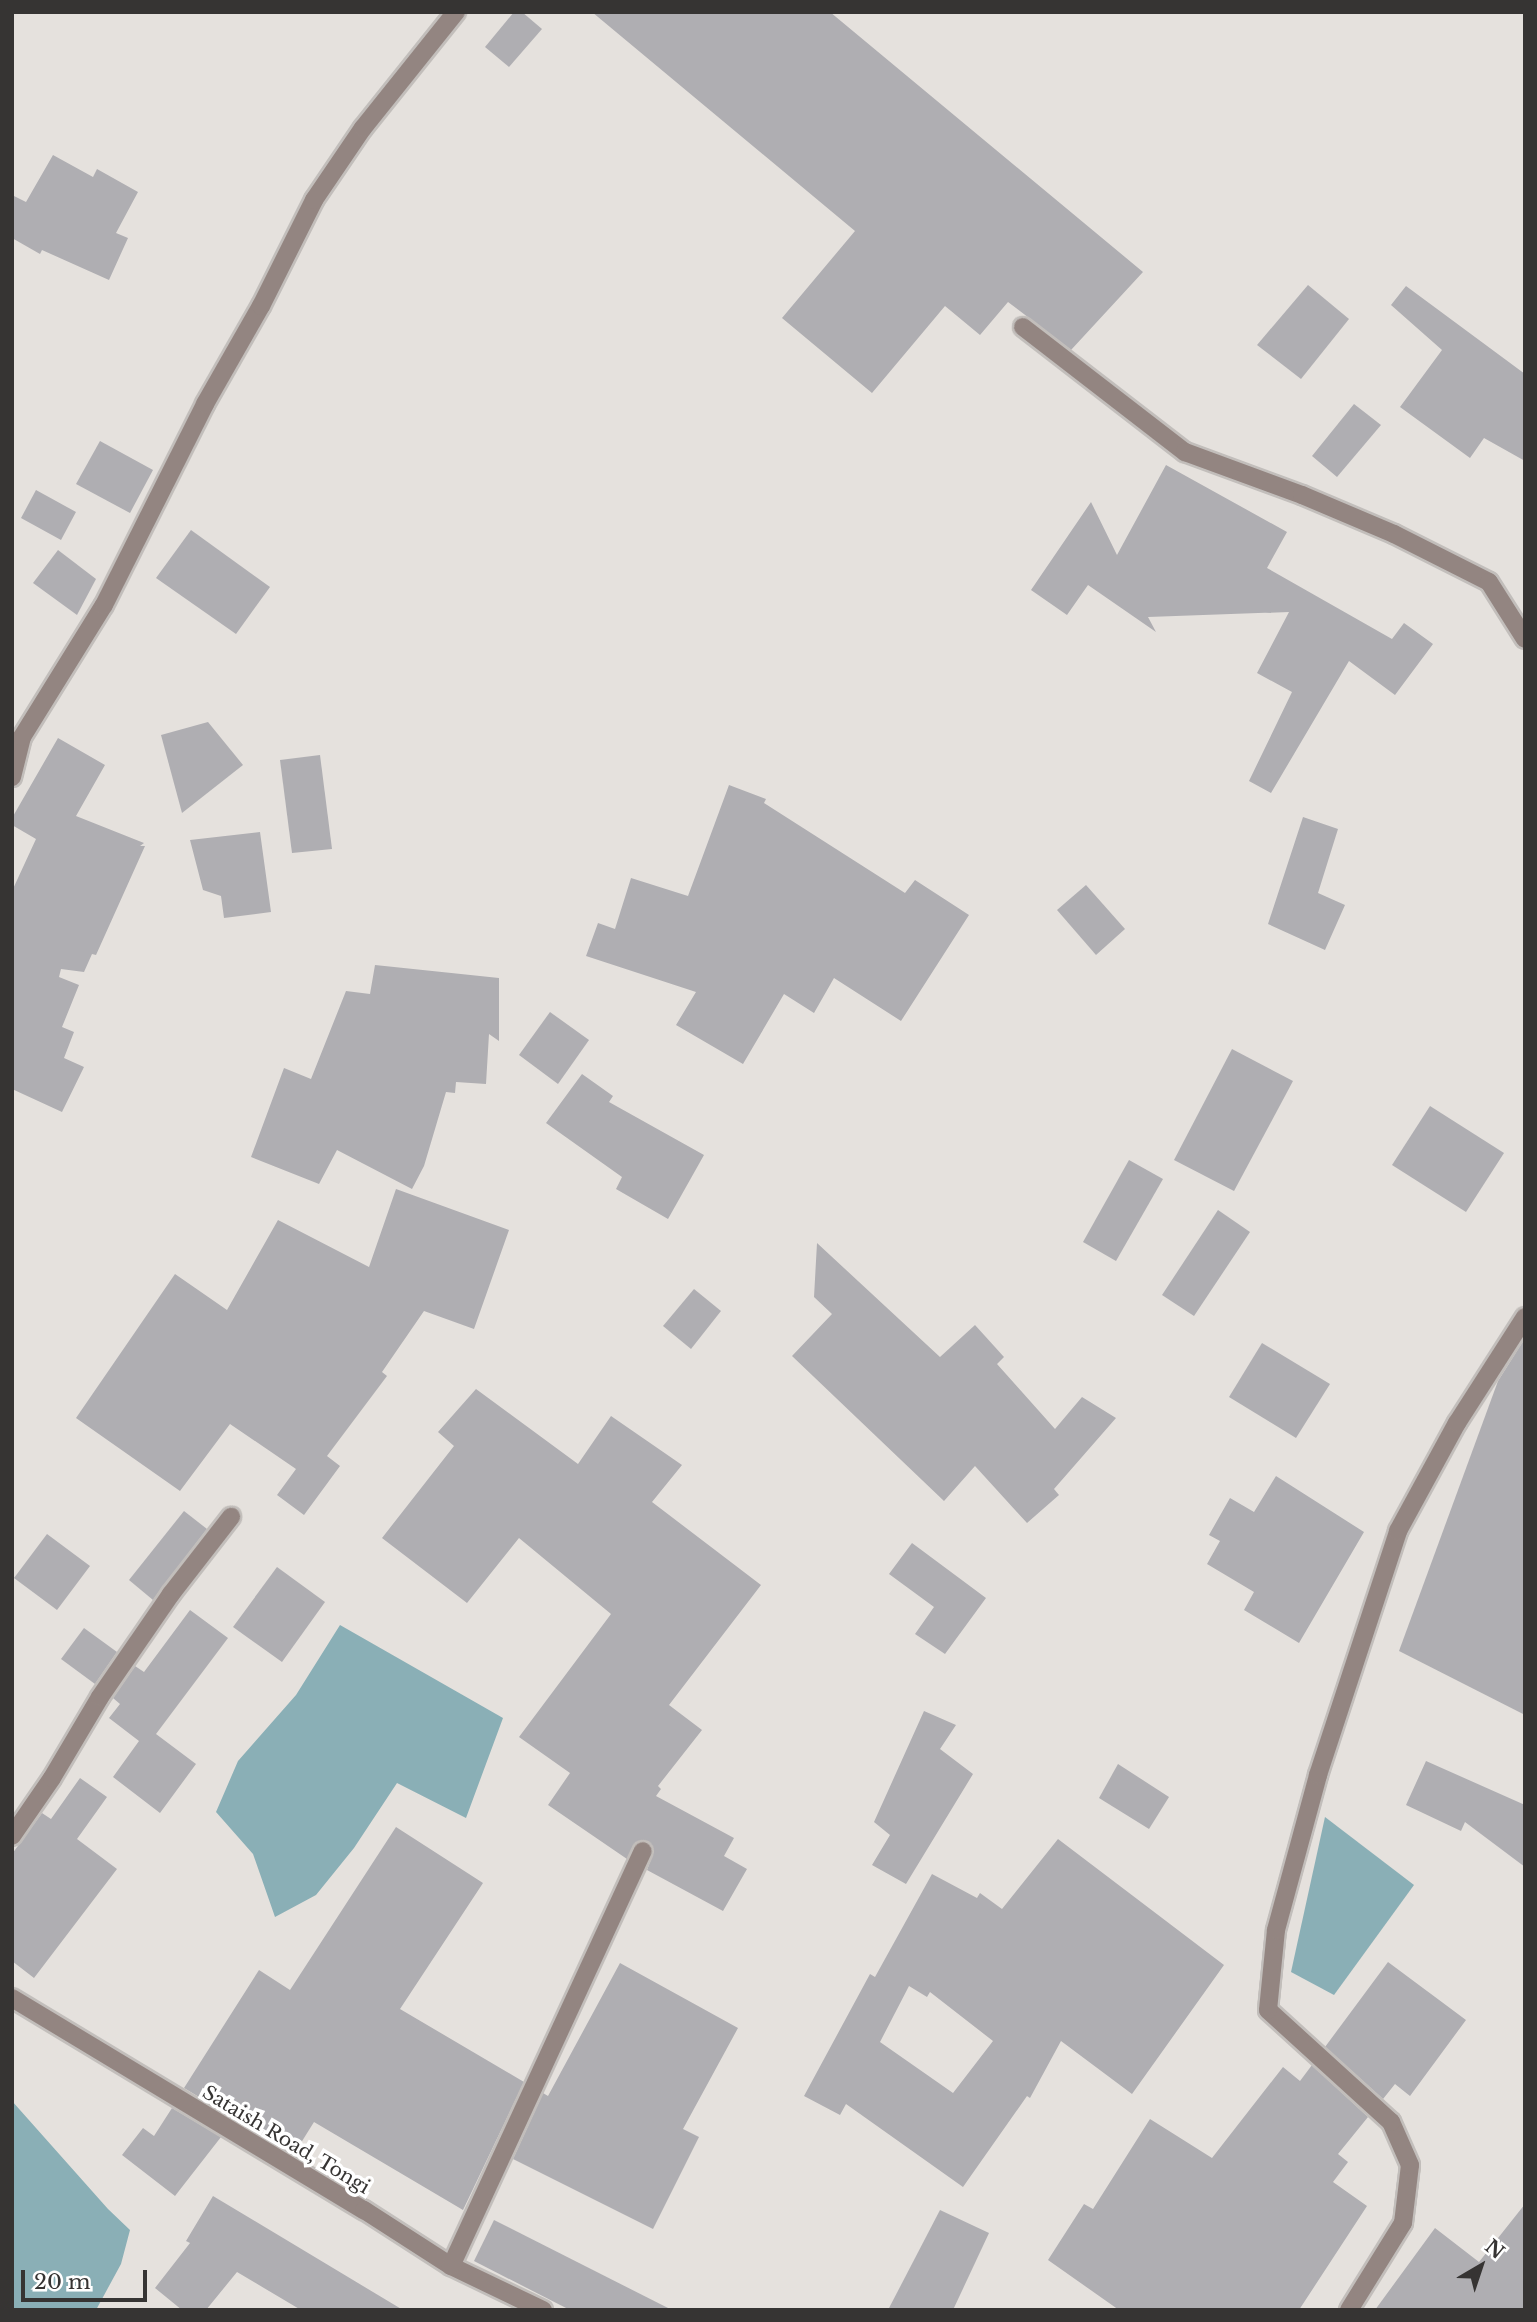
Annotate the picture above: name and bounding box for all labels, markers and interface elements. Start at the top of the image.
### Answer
street label: Sataish Road, Tongi [198,2081,374,2199]
north arrow [1446,2231,1516,2301]
text: N [1480,2235,1509,2264]
scale bar [24,2256,150,2300]
text: 20 m [34,2269,91,2295]

